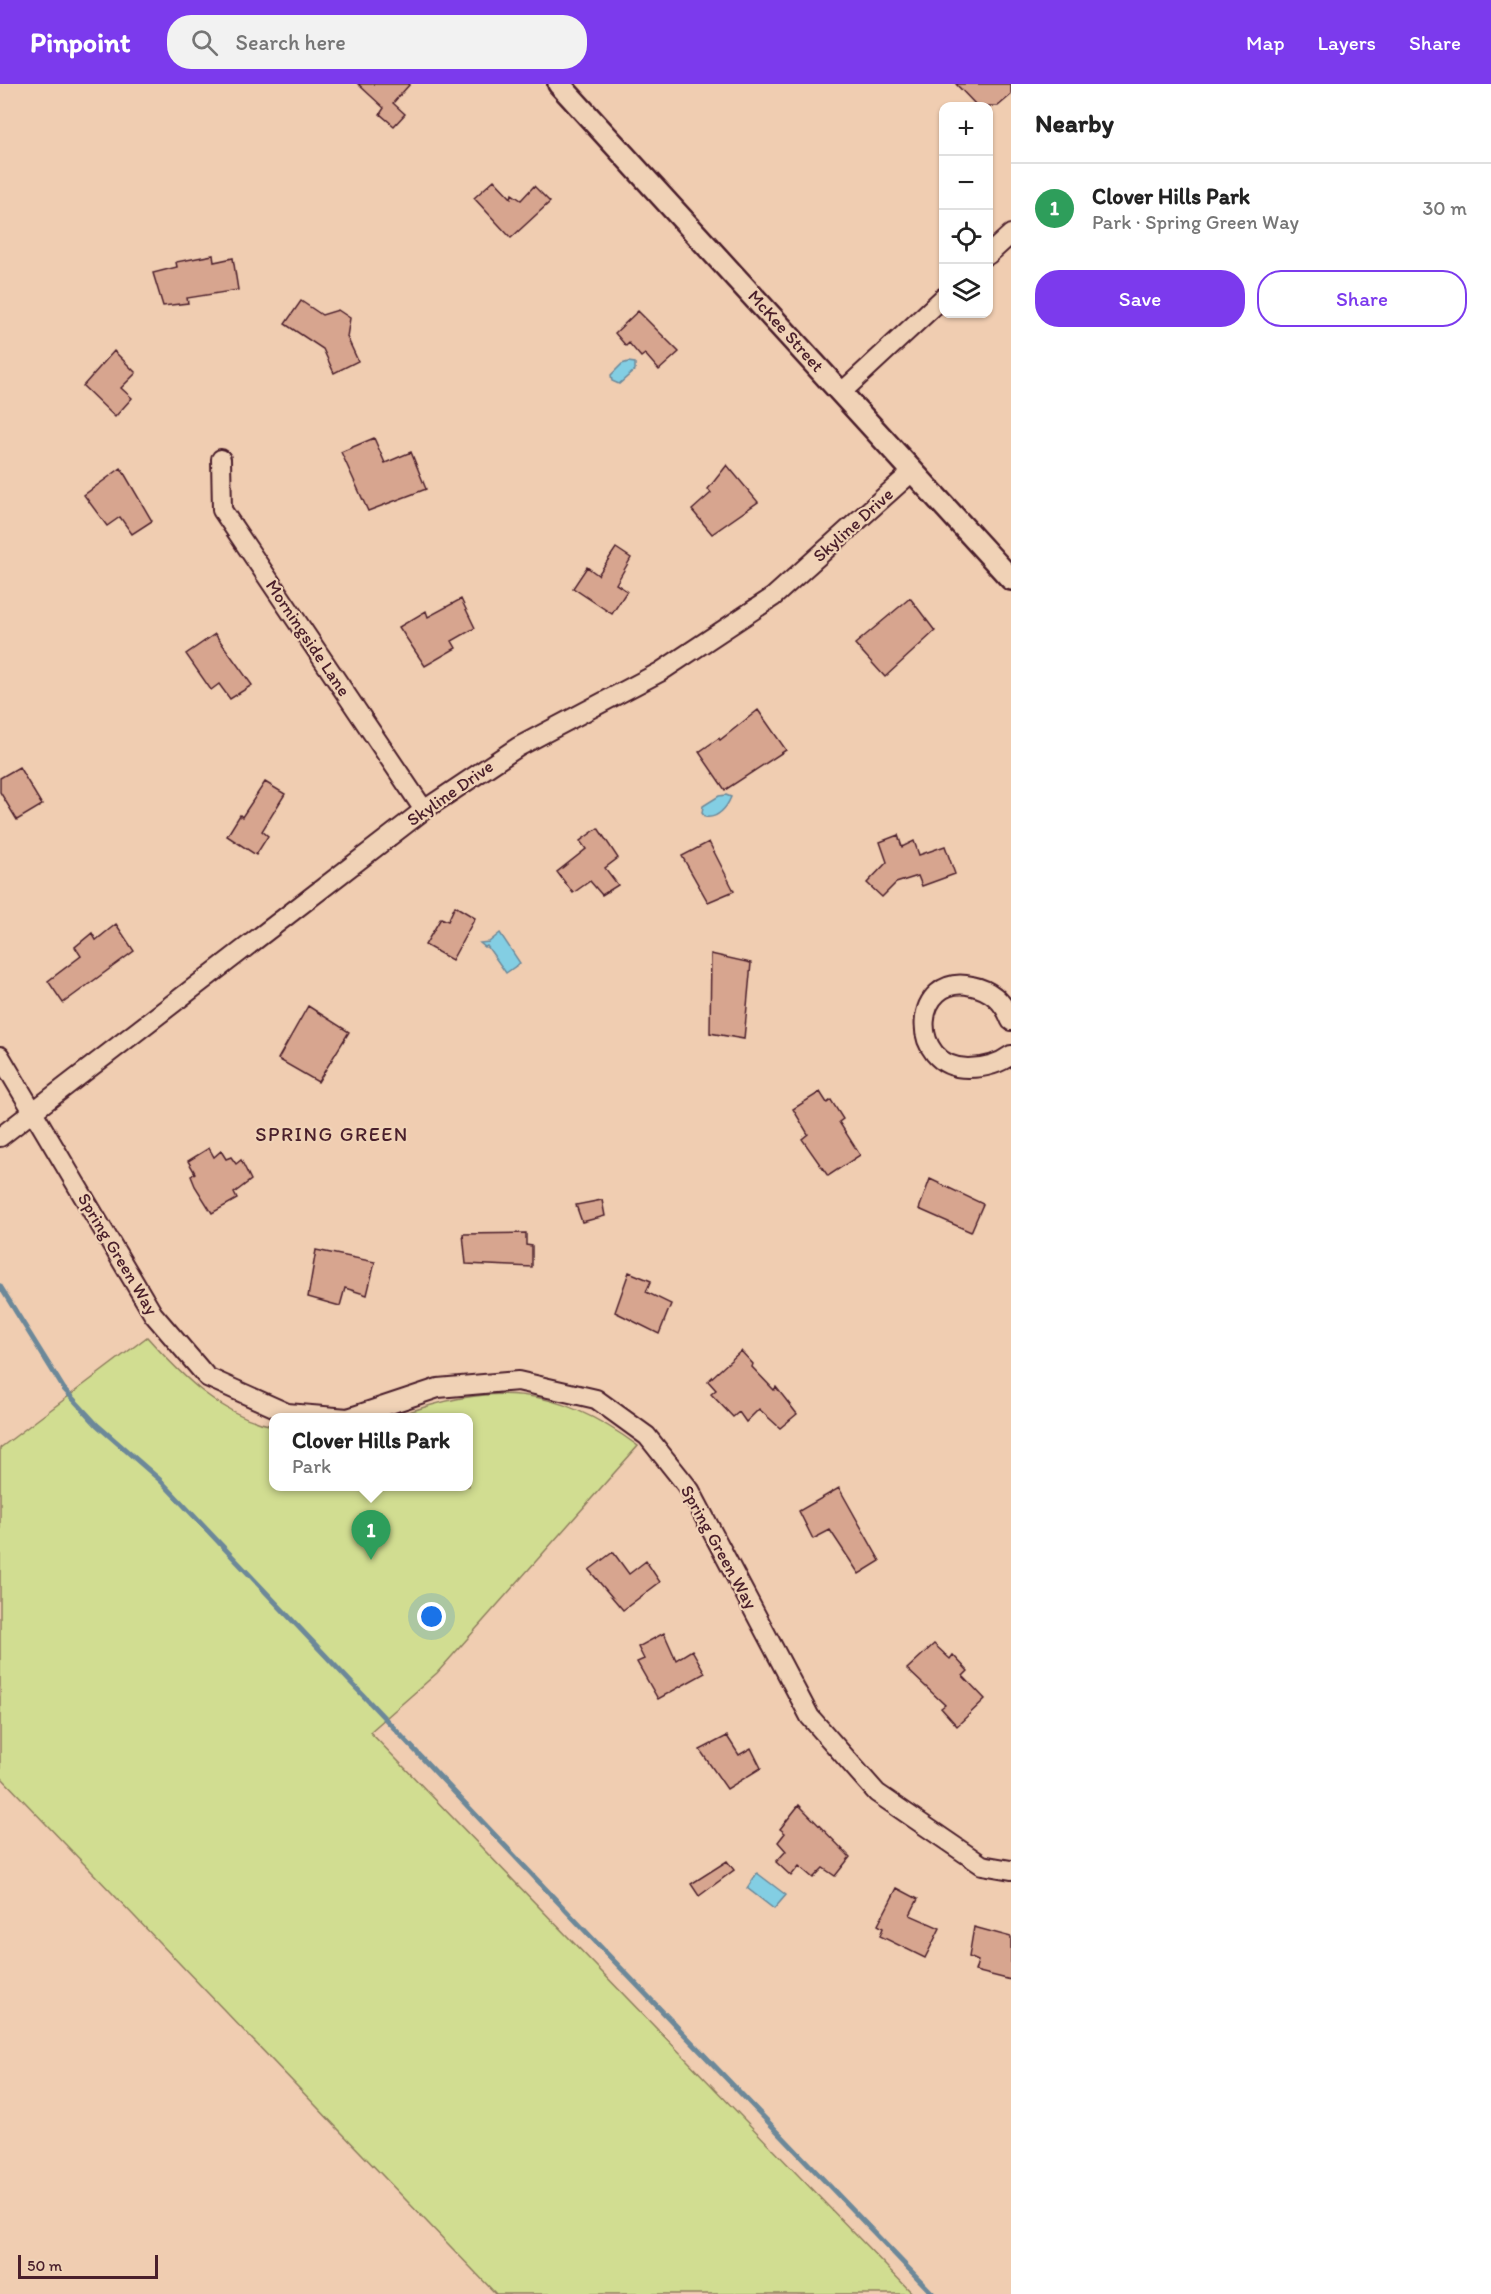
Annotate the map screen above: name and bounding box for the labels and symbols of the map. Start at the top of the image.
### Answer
street label: McKee Street [743,285,829,377]
street label: Skyline Drive [808,483,898,567]
street label: Morningside Lane [261,575,355,701]
street label: Skyline Drive [403,755,497,831]
district label: SPRING GREEN [255,1122,409,1146]
street label: Spring Green Way [73,1189,163,1319]
street label: Spring Green Way [676,1481,762,1613]
pin: 1 [352,1510,391,1560]
your location [417,1602,446,1631]
scale bar [18,2252,158,2280]

